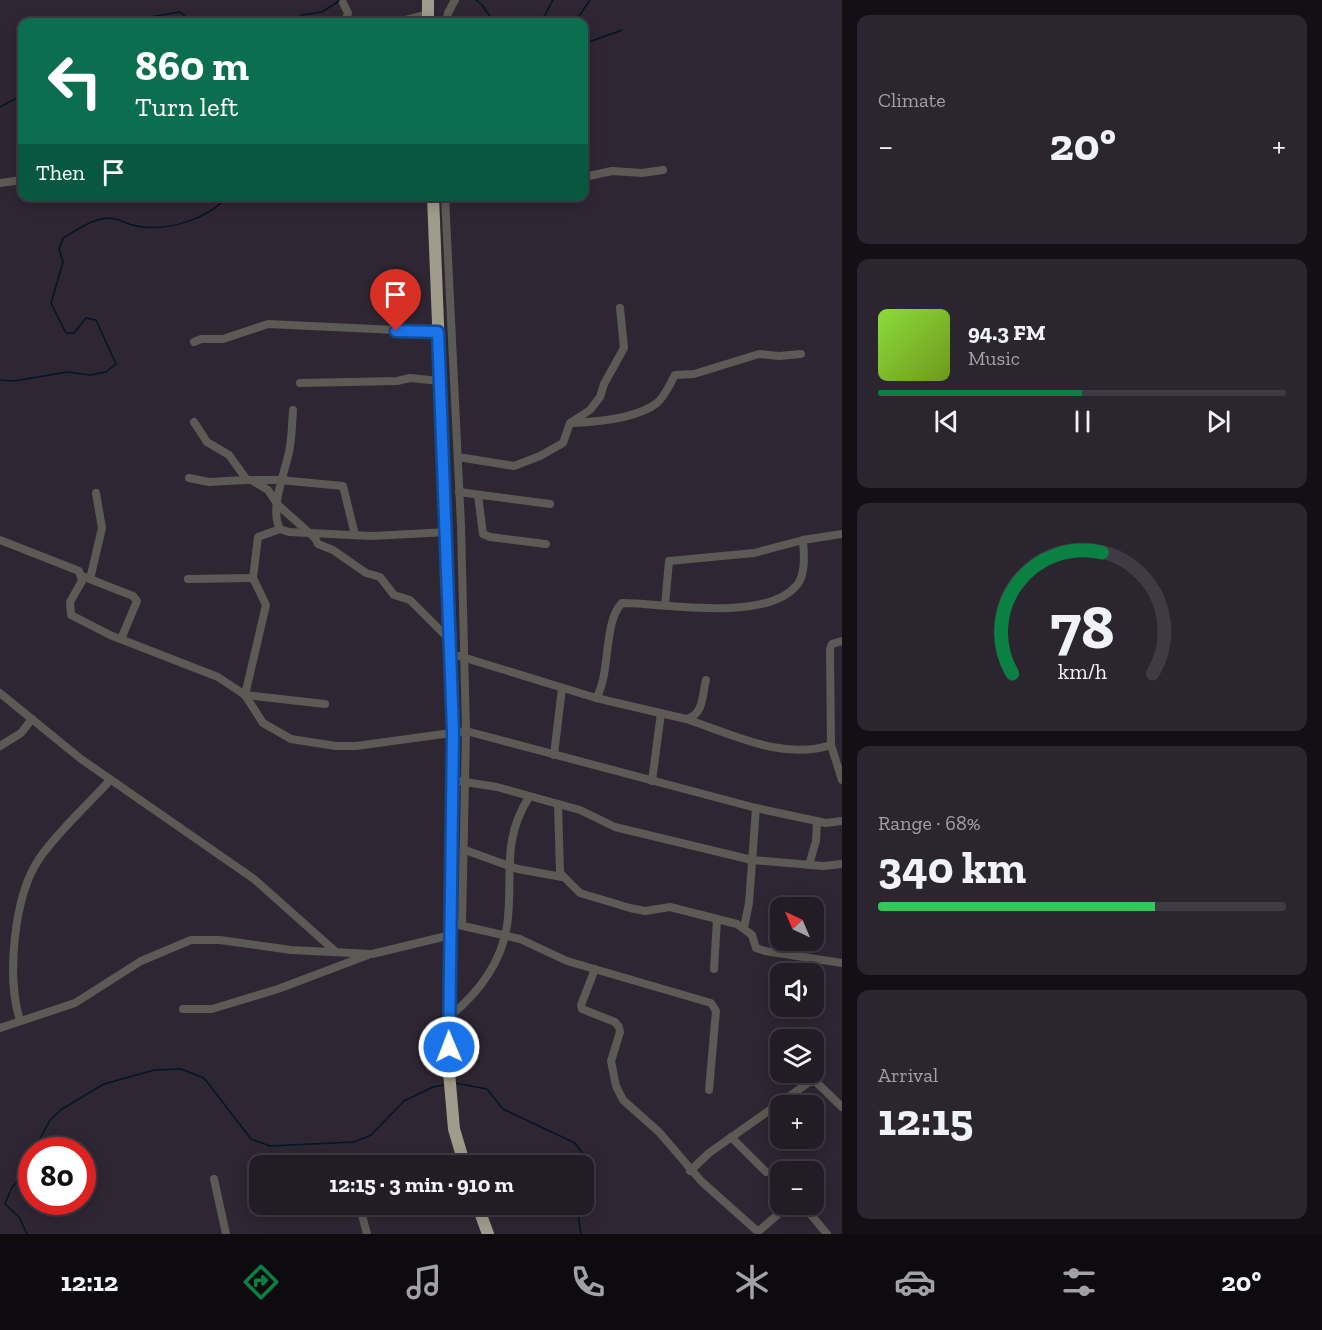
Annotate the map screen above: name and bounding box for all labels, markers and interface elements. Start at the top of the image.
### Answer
text: 860 m [135,40,249,91]
icon: left [36,42,114,120]
text: Climate [878,88,946,112]
text: Turn left [135,91,238,123]
text: 20° [1050,118,1116,172]
text: − [878,126,893,165]
text: + [1272,126,1286,165]
icon: arrive [97,156,130,189]
text: Then [36,159,85,186]
pin [370,269,421,331]
icon: arrive [379,278,412,311]
text: 94.3 FM [968,319,1045,346]
text: Music [968,346,1020,370]
icon: previous [930,405,963,438]
icon: pause [1066,405,1099,438]
icon: next [1202,405,1235,438]
text: 78 [1050,589,1114,664]
text: km/h [1058,659,1106,684]
text: Range · 68% [878,811,980,835]
text: 340 km [878,841,1026,895]
north arrow [770,897,824,951]
map controls [770,897,824,1215]
button: sound [770,963,824,1017]
position arrow [417,1015,481,1079]
button: layers [770,1029,824,1083]
text: Arrival [878,1063,938,1087]
text: 12:15 [878,1093,973,1147]
button: + [770,1095,824,1149]
speed limit sign: 80 [18,1137,96,1215]
button: − [770,1161,824,1215]
text: 12:15 · 3 min · 910 m [329,1171,514,1198]
icon: directions [240,1261,282,1303]
icon: music [403,1261,445,1303]
icon: phone [567,1261,609,1303]
icon: climate [731,1261,773,1303]
icon: car [894,1261,936,1303]
icon: filters [1058,1261,1100,1303]
text: 12:12 [61,1266,118,1298]
text: 20° [1221,1266,1261,1298]

